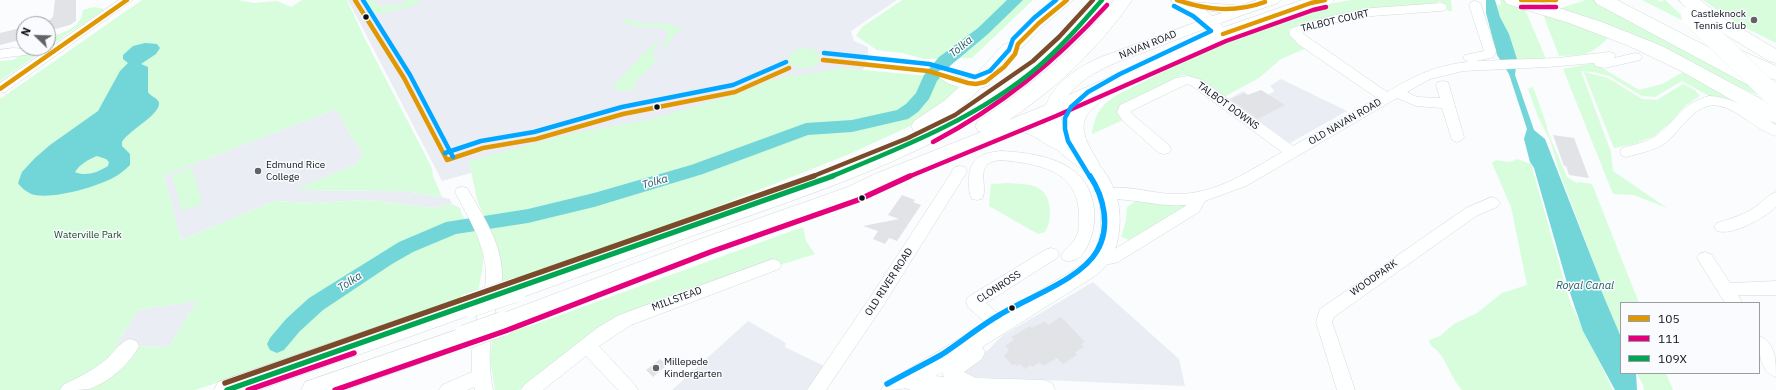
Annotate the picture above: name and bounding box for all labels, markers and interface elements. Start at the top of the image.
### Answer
street label: TALBOT COURT [1300,7,1370,35]
place label: Castleknock Tennis Club [1691,8,1746,32]
unlabelled marker [361,12,371,22]
marker: Castleknock Tennis Club [1749,15,1759,25]
north arrow [16,16,56,56]
text: N [18,25,34,38]
street label: NAVAN ROAD [1118,28,1178,62]
water label: Tolka [947,34,975,60]
street label: TALBOT DOWNS [1195,80,1261,132]
street label: OLD NAVAN ROAD [1306,96,1384,148]
unlabelled marker [652,102,662,112]
place label: Edmund Rice College [266,159,325,182]
marker: Edmund Rice College [253,166,263,176]
water label: Tolka [641,172,669,192]
unlabelled marker [857,193,867,203]
park label: Waterville Park [54,229,122,241]
street label: OLD RIVER ROAD [863,246,915,318]
street label: WOODPARK [1348,257,1400,299]
street label: CLONROSS [975,268,1023,306]
water label: Tolka [335,269,365,295]
water label: Royal Canal [1556,279,1614,293]
street label: MILLSTEAD [650,284,704,314]
legend [1620,302,1760,374]
unlabelled marker [1007,303,1017,313]
text: 105 [1658,311,1680,326]
text: 111 [1658,331,1680,346]
text: 109X [1658,351,1687,366]
place label: Millepede Kindergarten [664,356,722,380]
marker: Millepede Kindergarten [651,363,661,373]

